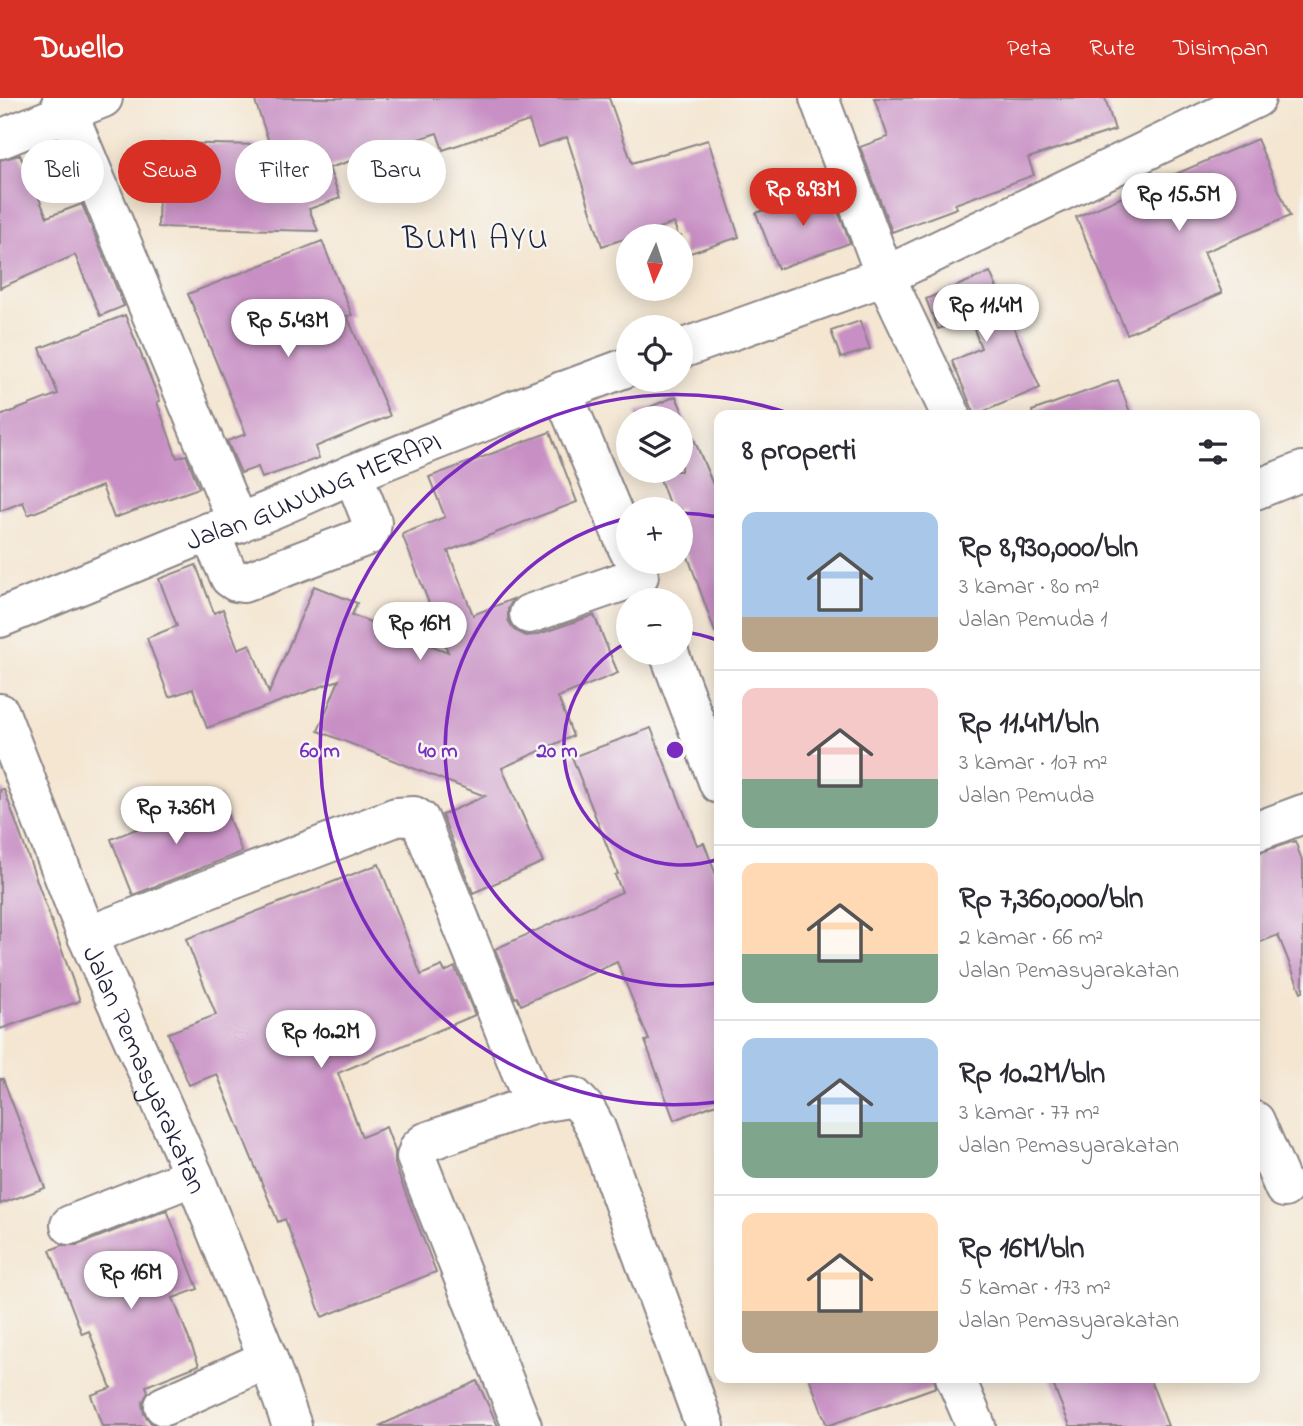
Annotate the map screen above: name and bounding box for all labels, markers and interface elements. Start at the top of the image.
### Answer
text: Dwello [35,25,124,73]
text: Peta [1007,32,1051,67]
text: Rute [1089,32,1135,67]
text: Disimpan [1173,32,1268,67]
chip: Beli [21,140,104,203]
chip: Sewa [118,140,221,203]
chip: Filter [235,140,333,203]
chip: Baru [347,140,446,203]
pin: Rp 8.93M [731,169,875,228]
text: Rp 8.93M [766,174,840,207]
pin: Rp 15.5M [1107,174,1251,233]
text: Rp 15.5M [1137,179,1221,212]
district label: BUMI AYU [401,217,550,264]
north arrow [616,224,693,301]
map controls [616,224,693,665]
pin: Rp 11.4M [914,285,1058,344]
text: Rp 11.4M [949,290,1023,323]
pin: Rp 5.43M [216,300,360,359]
text: Rp 5.43M [247,305,329,338]
button: locate [616,315,693,392]
button: layers [616,406,693,483]
street label: Jalan GUNUNG MERAPI [180,423,448,563]
text: 8 properti [742,430,857,474]
icon: filters [1194,433,1232,471]
button: + [616,497,693,574]
text: Rp 8,930,000/bln [959,527,1138,571]
icon: home [798,540,882,624]
text: 3 kamar · 80 m² [959,571,1100,604]
button: − [616,588,693,665]
pin: Rp 16M [363,602,477,662]
text: Jalan Pemuda 1 [959,604,1108,637]
text: Rp 16M [389,608,451,641]
text: Rp 11.4M/bln [959,703,1099,747]
icon: home [798,716,882,800]
text: 60 m [300,737,340,767]
text: 40 m [418,737,458,767]
text: 20 m [535,737,578,767]
centre of rings [663,738,687,762]
text: 3 kamar · 107 m² [959,747,1108,780]
text: Jalan Pemuda [959,780,1095,813]
pin: Rp 7.36M [104,786,248,846]
text: Rp 7.36M [137,792,215,825]
text: Rp 7,360,000/bln [959,878,1144,922]
icon: home [798,891,882,975]
text: 2 kamar · 66 m² [959,922,1103,955]
street label: Jalan Pemasyarakatan [70,940,216,1201]
text: Jalan Pemasyarakatan [959,955,1179,988]
pin: Rp 10.2M [249,1010,393,1070]
text: Rp 10.2M [282,1016,360,1049]
text: Rp 10.2M/bln [959,1053,1105,1097]
icon: home [798,1066,882,1150]
text: 3 kamar · 77 m² [959,1097,1100,1130]
text: Jalan Pemasyarakatan [959,1130,1179,1163]
text: Rp 16M/bln [959,1228,1084,1272]
icon: home [798,1241,882,1325]
pin: Rp 16M [74,1252,188,1311]
text: Rp 16M [100,1257,162,1290]
text: 5 kamar · 173 m² [959,1272,1111,1305]
text: Jalan Pemasyarakatan [959,1305,1179,1338]

